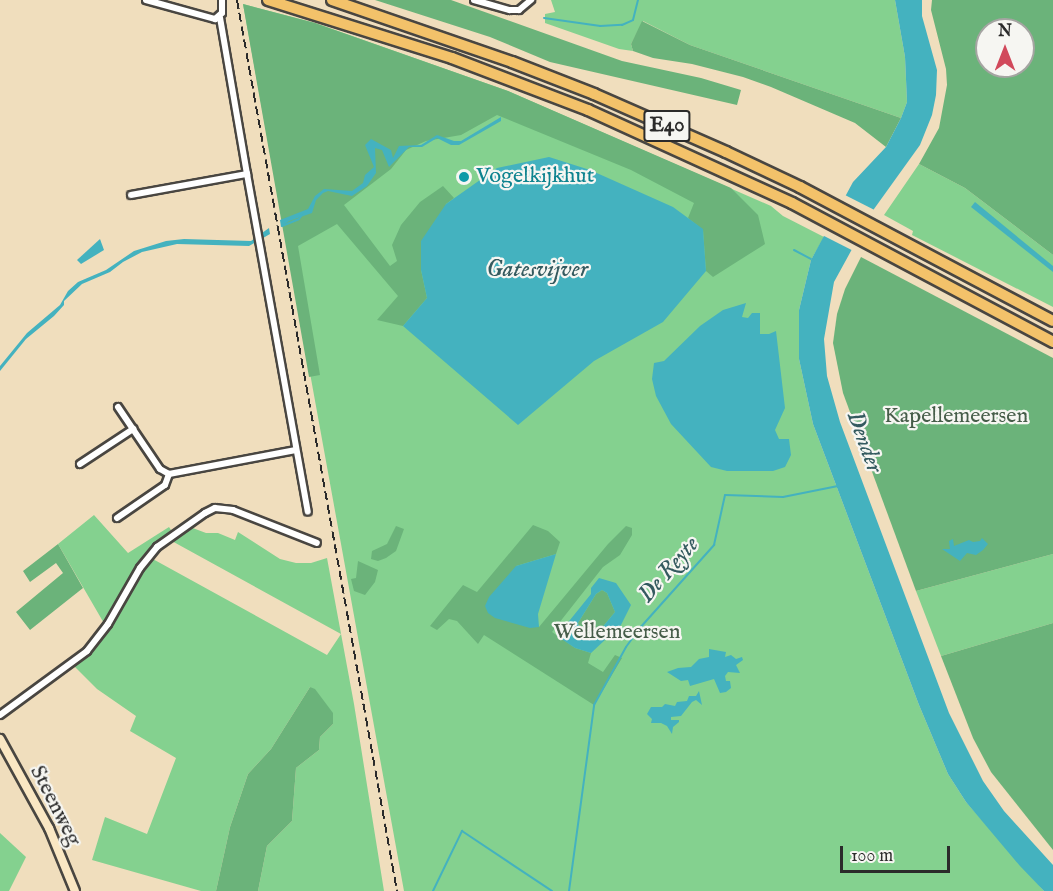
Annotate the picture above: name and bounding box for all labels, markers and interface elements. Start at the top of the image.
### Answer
north arrow [975,18,1035,78]
text: N [998,22,1012,42]
road number: E40 [643,108,691,144]
place label: Vogelkijkhut [476,164,594,190]
marker: Vogelkijkhut [457,170,471,184]
water label: Gatesvijver [486,256,588,284]
park label: Kapellemeersen [884,404,1028,430]
water label: Dender [840,407,888,477]
water label: De Reyte [632,531,706,609]
park label: Wellemeersen [554,620,680,646]
street label: Steenweg [24,761,86,851]
scale bar [843,834,952,872]
text: 100 m [851,845,893,868]

